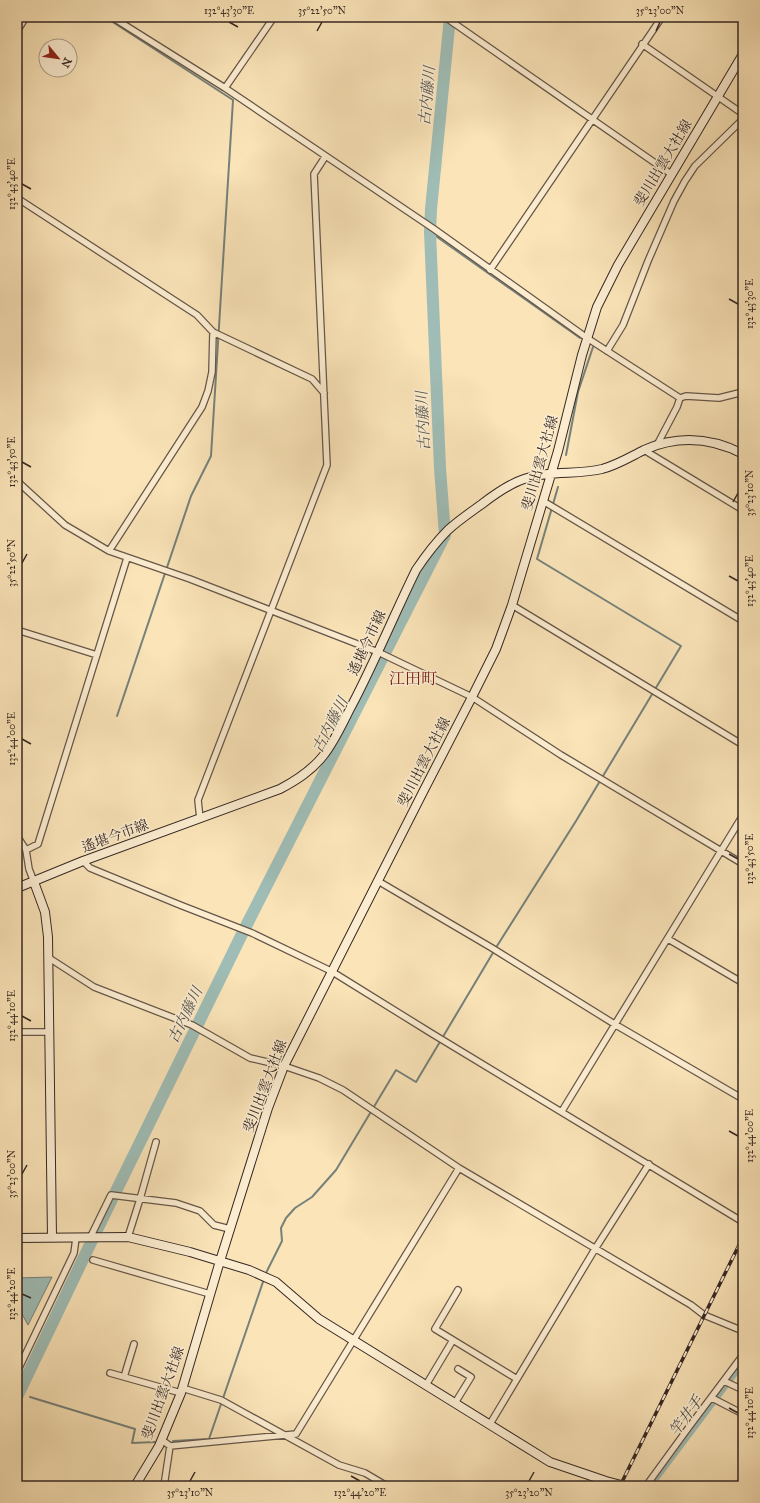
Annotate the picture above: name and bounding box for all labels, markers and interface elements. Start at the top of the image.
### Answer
text: 132°43'30"E [204,5,254,17]
text: 35°22'50"N [298,5,347,17]
text: 35°23'00"N [636,5,685,17]
north arrow [38,38,78,78]
text: N [58,55,74,70]
water label: 古内藤川 [415,63,439,127]
street label: 斐川出雲大社線 [630,117,696,209]
text: 132°43'40"E [6,158,18,210]
text: 132°43'30"E [744,279,756,329]
water label: 古内藤川 [412,389,434,451]
street label: 斐川出雲大社線 [518,414,562,512]
text: 132°43'50"E [6,437,18,487]
text: 35°23'10"N [744,469,756,516]
text: 35°22'50"N [6,538,18,587]
text: 132°43'40"E [744,555,756,607]
street label: 遙堪今市線 [345,608,389,678]
district label: 江田町 [389,669,437,688]
water label: 古内藤川 [308,692,353,756]
text: 132°44'00"E [6,712,18,766]
street label: 斐川出雲大社線 [394,714,454,810]
street label: 遙堪今市線 [79,816,151,856]
text: 132°43'50"E [744,834,756,884]
water label: 古内藤川 [164,982,207,1046]
text: 132°44'10"E [6,990,18,1042]
street label: 斐川出雲大社線 [240,1037,290,1135]
text: 132°44'00"E [744,1109,756,1163]
text: 35°23'00"N [6,1149,18,1198]
text: 132°44'20"E [6,1268,18,1320]
street label: 斐川出雲大社線 [138,1344,188,1442]
text: 132°44'10"E [744,1387,756,1439]
water label: 竿井手 [665,1392,707,1439]
text: 35°23'10"N [167,1487,214,1499]
text: 132°44'20"E [334,1487,386,1499]
text: 35°23'20"N [505,1487,553,1499]

